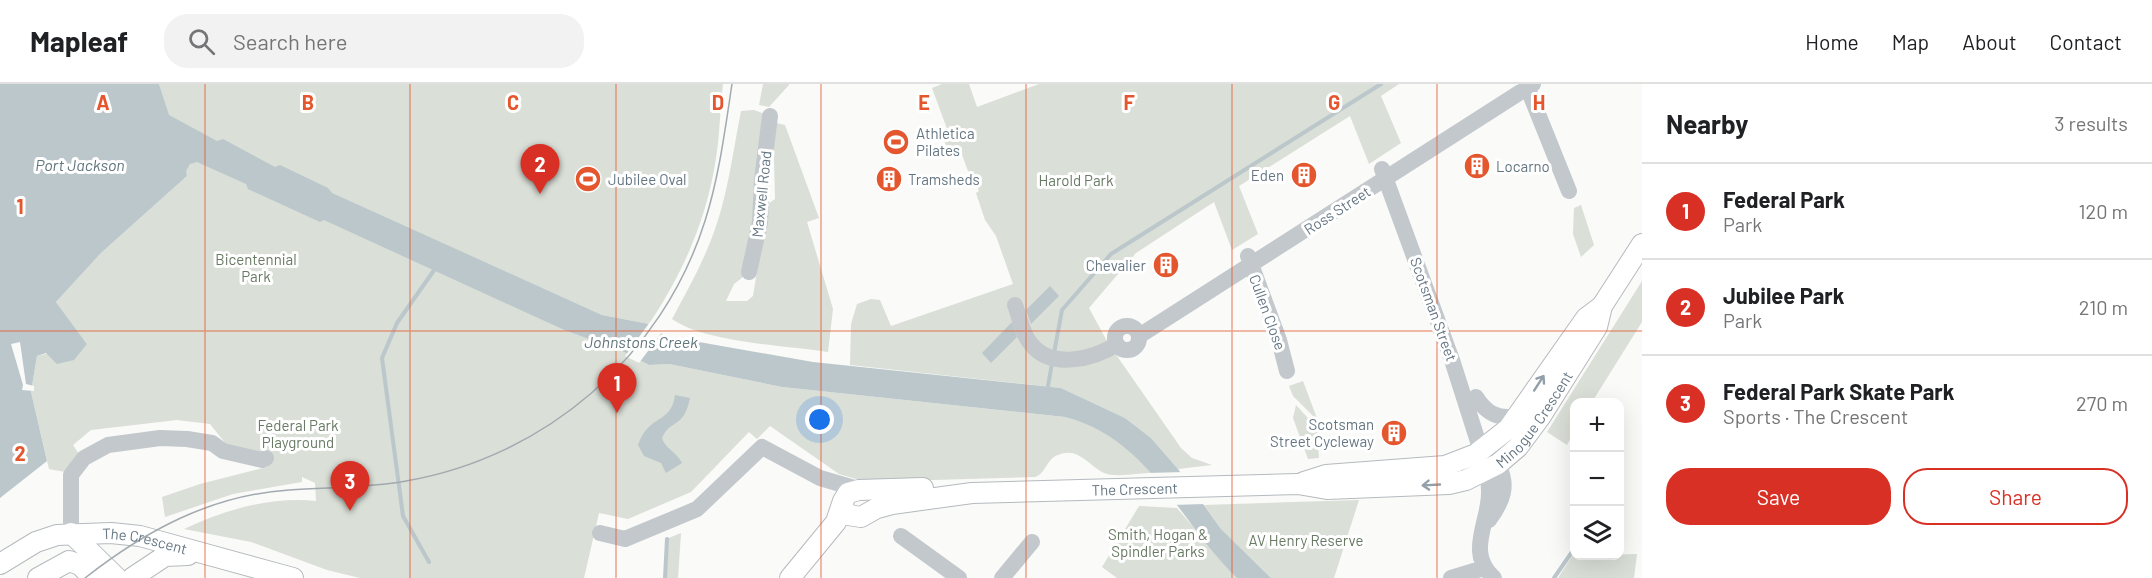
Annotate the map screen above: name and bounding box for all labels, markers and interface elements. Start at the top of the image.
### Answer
search box [164,14,584,68]
text: Mapleaf [30,24,128,58]
icon: search [185,25,218,58]
text: Search here [233,28,347,54]
text: Home [1805,29,1859,54]
text: Map [1892,29,1929,54]
text: About [1962,29,2017,54]
text: Contact [2050,29,2122,54]
text: A [96,90,110,114]
text: B [302,90,314,114]
text: C [507,90,519,114]
text: D [712,90,724,114]
text: E [918,90,930,114]
text: F [1123,90,1135,114]
text: G [1328,90,1340,114]
text: H [1533,90,1545,114]
text: Nearby [1666,108,1748,139]
text: 3 results [2054,111,2128,135]
place label: Athletica Pilates [916,124,975,159]
sports icon: Athletica Pilates [881,127,911,157]
pin: 2 [520,144,560,194]
street label: Maxwell Road [747,150,775,238]
building icon: Locarno [1462,151,1492,181]
water label: Port Jackson [35,155,125,174]
place label: Locarno [1496,157,1550,175]
building icon: Eden [1289,160,1319,190]
sports icon: Jubilee Oval [573,164,603,194]
building icon: Tramsheds [874,164,904,194]
place label: Eden [1251,166,1284,184]
place label: Jubilee Oval [608,170,687,188]
place label: Tramsheds [908,170,980,188]
park label: Harold Park [1038,171,1114,189]
street label: Ross Street [1300,182,1374,238]
text: Federal Park [1723,186,1845,212]
text: 1 [16,194,24,218]
text: 1 [1682,199,1689,223]
text: 120 m [2078,199,2128,223]
text: Park [1723,212,1762,236]
park label: Bicentennial Park [215,250,297,285]
building icon: Chevalier [1151,250,1181,280]
street label: Scotsman Street [1407,255,1461,363]
place label: Chevalier [1086,256,1147,274]
street label: Cullen Close [1246,272,1290,352]
text: Jubilee Park [1723,282,1844,308]
text: 2 [1680,295,1691,319]
text: 210 m [2079,295,2128,319]
text: Park [1723,308,1762,332]
water label: Johnstons Creek [584,332,698,351]
pin: 1 [598,364,636,413]
street label: Minogue Crescent [1492,368,1576,471]
one-way arrow [1533,375,1545,392]
text: Federal Park Skate Park [1723,378,1954,404]
text: 3 [1680,391,1691,415]
text: 270 m [2076,391,2128,415]
map controls [1570,398,1624,560]
button: + [1570,398,1624,452]
text: Sports · The Crescent [1723,404,1908,428]
your location [805,405,834,434]
place label: Scotsman Street Cycleway [1270,415,1374,450]
park label: Federal Park Playground [257,416,339,451]
building icon: Scotsman Street Cycleway [1379,418,1409,448]
text: 2 [14,441,26,465]
button: − [1570,452,1624,506]
pin: 3 [330,462,370,511]
button: Save [1666,468,1891,525]
button: Share [1903,468,2128,525]
street label: The Crescent [1091,478,1178,499]
one-way arrow [1421,480,1441,491]
button: layers [1570,506,1624,560]
street label: The Crescent [102,524,189,558]
park label: Smith, Hogan & Spindler Parks [1108,525,1208,560]
park label: AV Henry Reserve [1249,531,1363,549]

